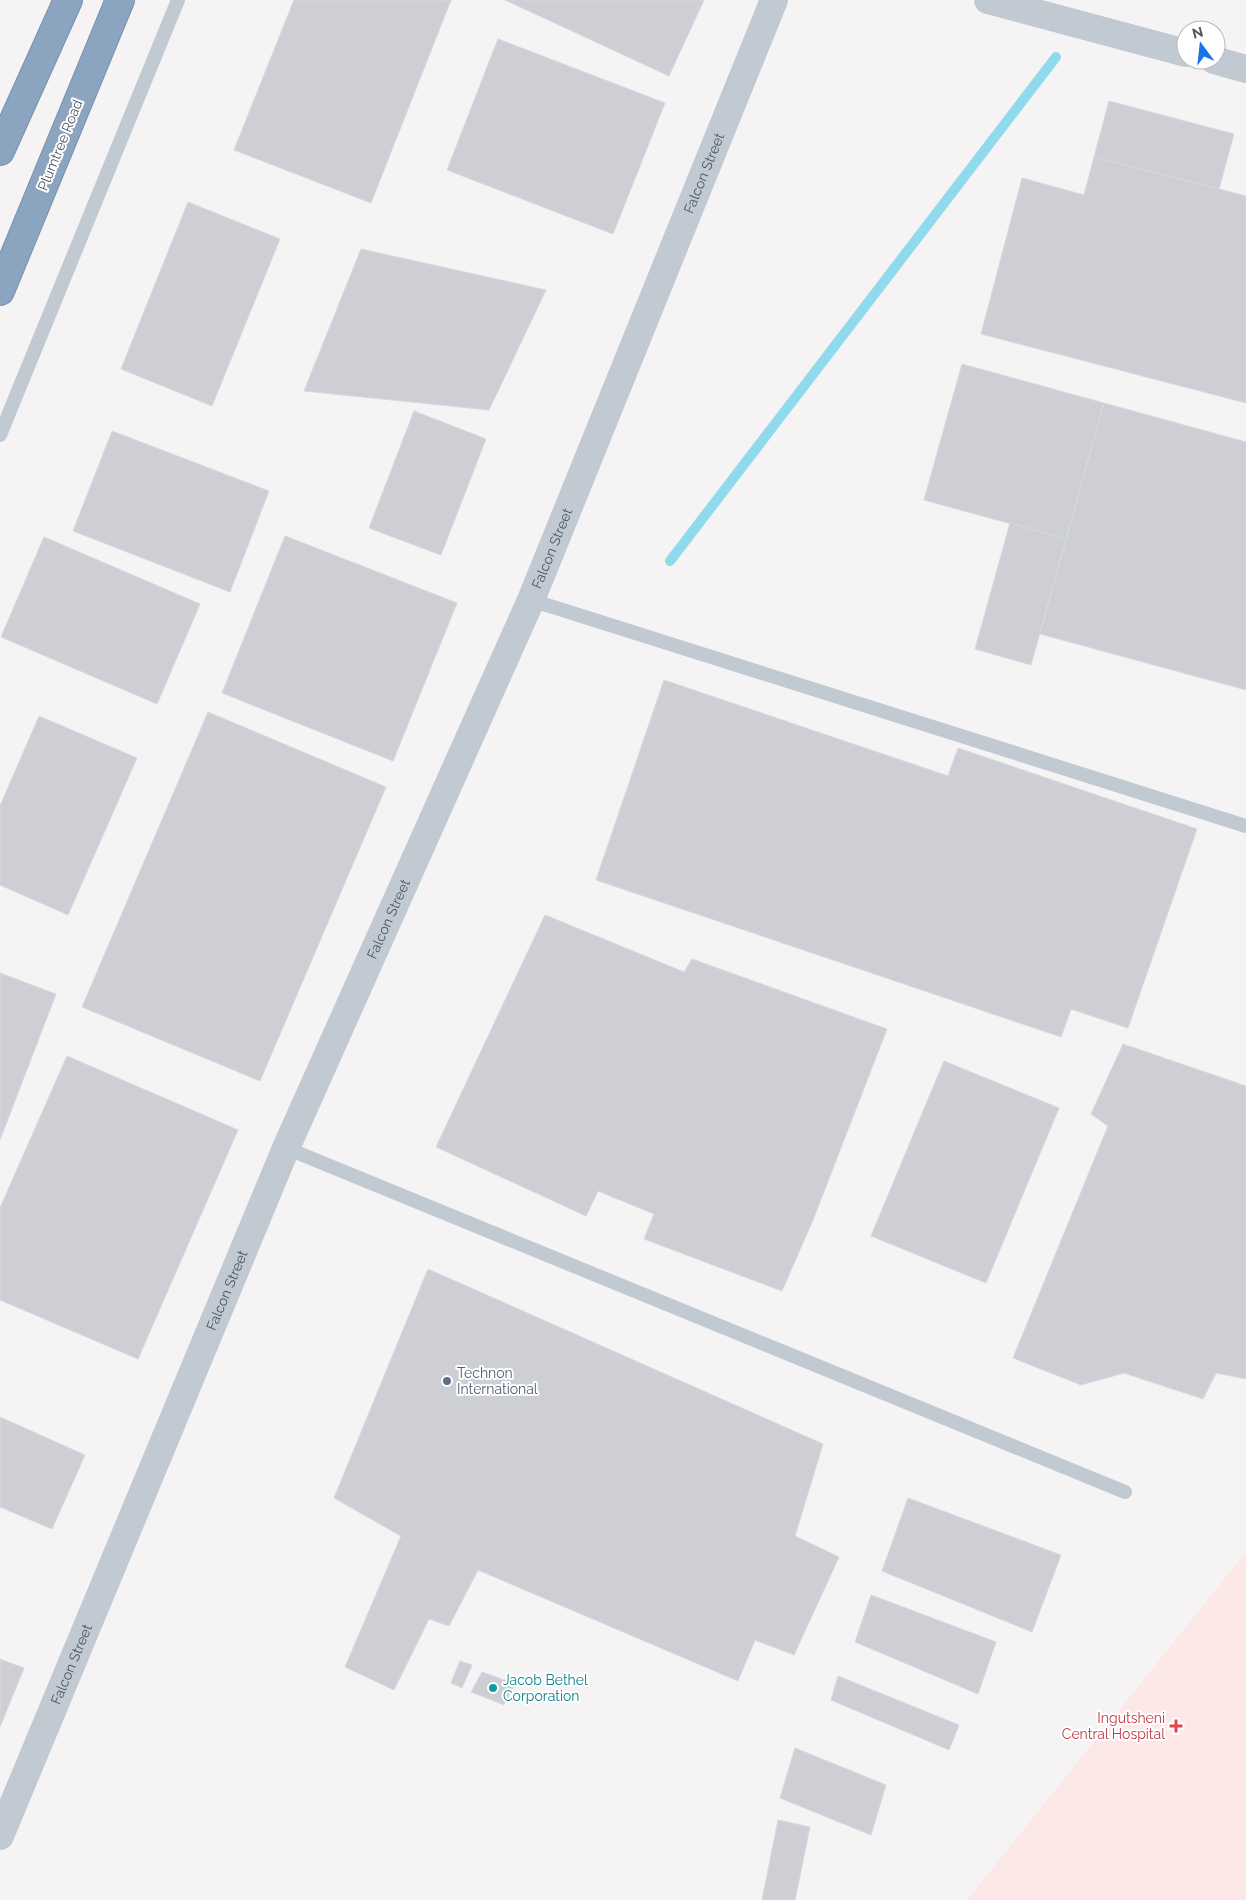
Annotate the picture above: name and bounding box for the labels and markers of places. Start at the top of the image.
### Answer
place label: Technon International [457,1365,538,1397]
marker: Technon International [441,1375,453,1387]
place label: Jacob Bethel Corporation [503,1672,588,1704]
marker: Jacob Bethel Corporation [487,1682,499,1694]
place label: Ingutsheni Central Hospital [1062,1710,1165,1742]
marker: Ingutsheni Central Hospital [1169,1719,1183,1733]

